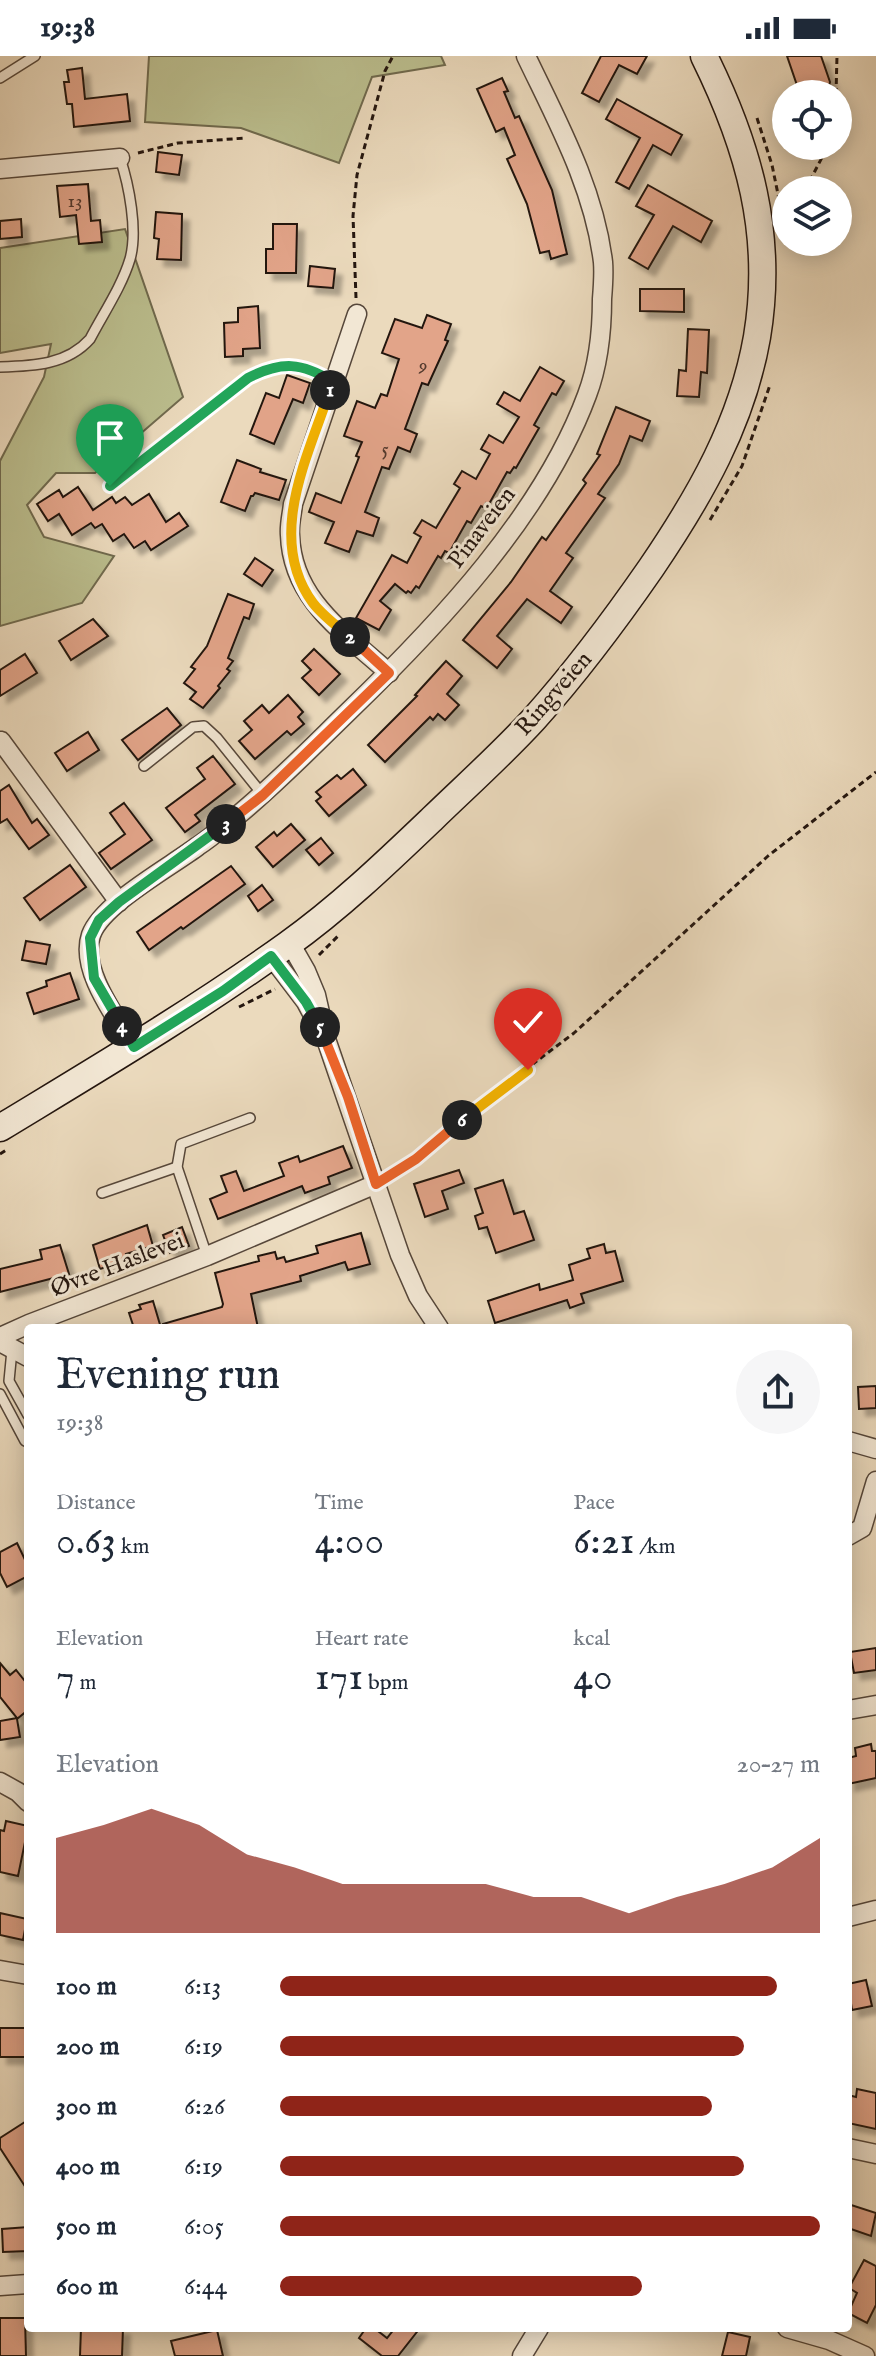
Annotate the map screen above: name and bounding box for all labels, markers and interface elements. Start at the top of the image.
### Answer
text: 19:38 [40,9,95,47]
map controls [772,80,852,256]
button: locate [772,80,852,160]
button: layers [772,176,852,256]
house number: 13 [68,189,82,214]
house number: 9 [418,353,427,378]
pin: 1 [310,370,350,410]
text: 1 [326,376,334,404]
pin [76,404,144,486]
icon: arrive [88,416,132,460]
house number: 5 [381,437,389,462]
street label: Pinaveien [441,481,523,575]
pin: 2 [330,617,370,657]
text: 2 [345,623,355,651]
street label: Ringveien [509,645,600,743]
pin: 3 [206,804,246,844]
text: 3 [222,810,230,838]
pin [494,988,562,1070]
icon: check [506,1000,550,1044]
pin: 4 [102,1006,142,1046]
pin: 5 [300,1007,340,1047]
text: 4 [117,1012,127,1040]
text: 5 [316,1013,324,1041]
pin: 6 [442,1100,482,1140]
text: 6 [457,1106,467,1134]
street label: Øvre Haslevei [46,1226,189,1305]
text: Evening run [56,1348,280,1404]
button: share [736,1350,820,1434]
text: 19:38 [56,1406,104,1439]
text: Distance [56,1489,136,1517]
text: Time [315,1489,364,1517]
text: Pace [573,1489,615,1517]
text: 0.63 [56,1517,116,1568]
text: 4:00 [315,1517,384,1568]
text: 6:21 [573,1517,634,1568]
text: km [116,1533,150,1561]
text: /km [634,1533,676,1561]
text: Elevation [56,1625,143,1653]
text: Heart rate [315,1625,409,1653]
text: kcal [573,1625,610,1653]
text: 7 [56,1653,75,1704]
text: 171 [315,1653,363,1704]
text: 40 [573,1653,613,1704]
text: m [75,1669,97,1697]
text: bpm [363,1669,409,1697]
text: Elevation [56,1748,159,1781]
text: 20–27 m [737,1748,820,1781]
text: 100 m [56,1970,117,2003]
text: 6:13 [184,1970,221,2003]
text: 200 m [56,2030,120,2063]
text: 6:19 [184,2030,223,2063]
text: 300 m [56,2090,117,2123]
text: 6:26 [184,2090,225,2123]
text: 400 m [56,2150,120,2183]
text: 6:19 [184,2150,223,2183]
text: 500 m [56,2210,117,2243]
text: 6:05 [184,2210,224,2243]
text: 600 m [56,2270,118,2303]
text: 6:44 [184,2270,227,2303]

